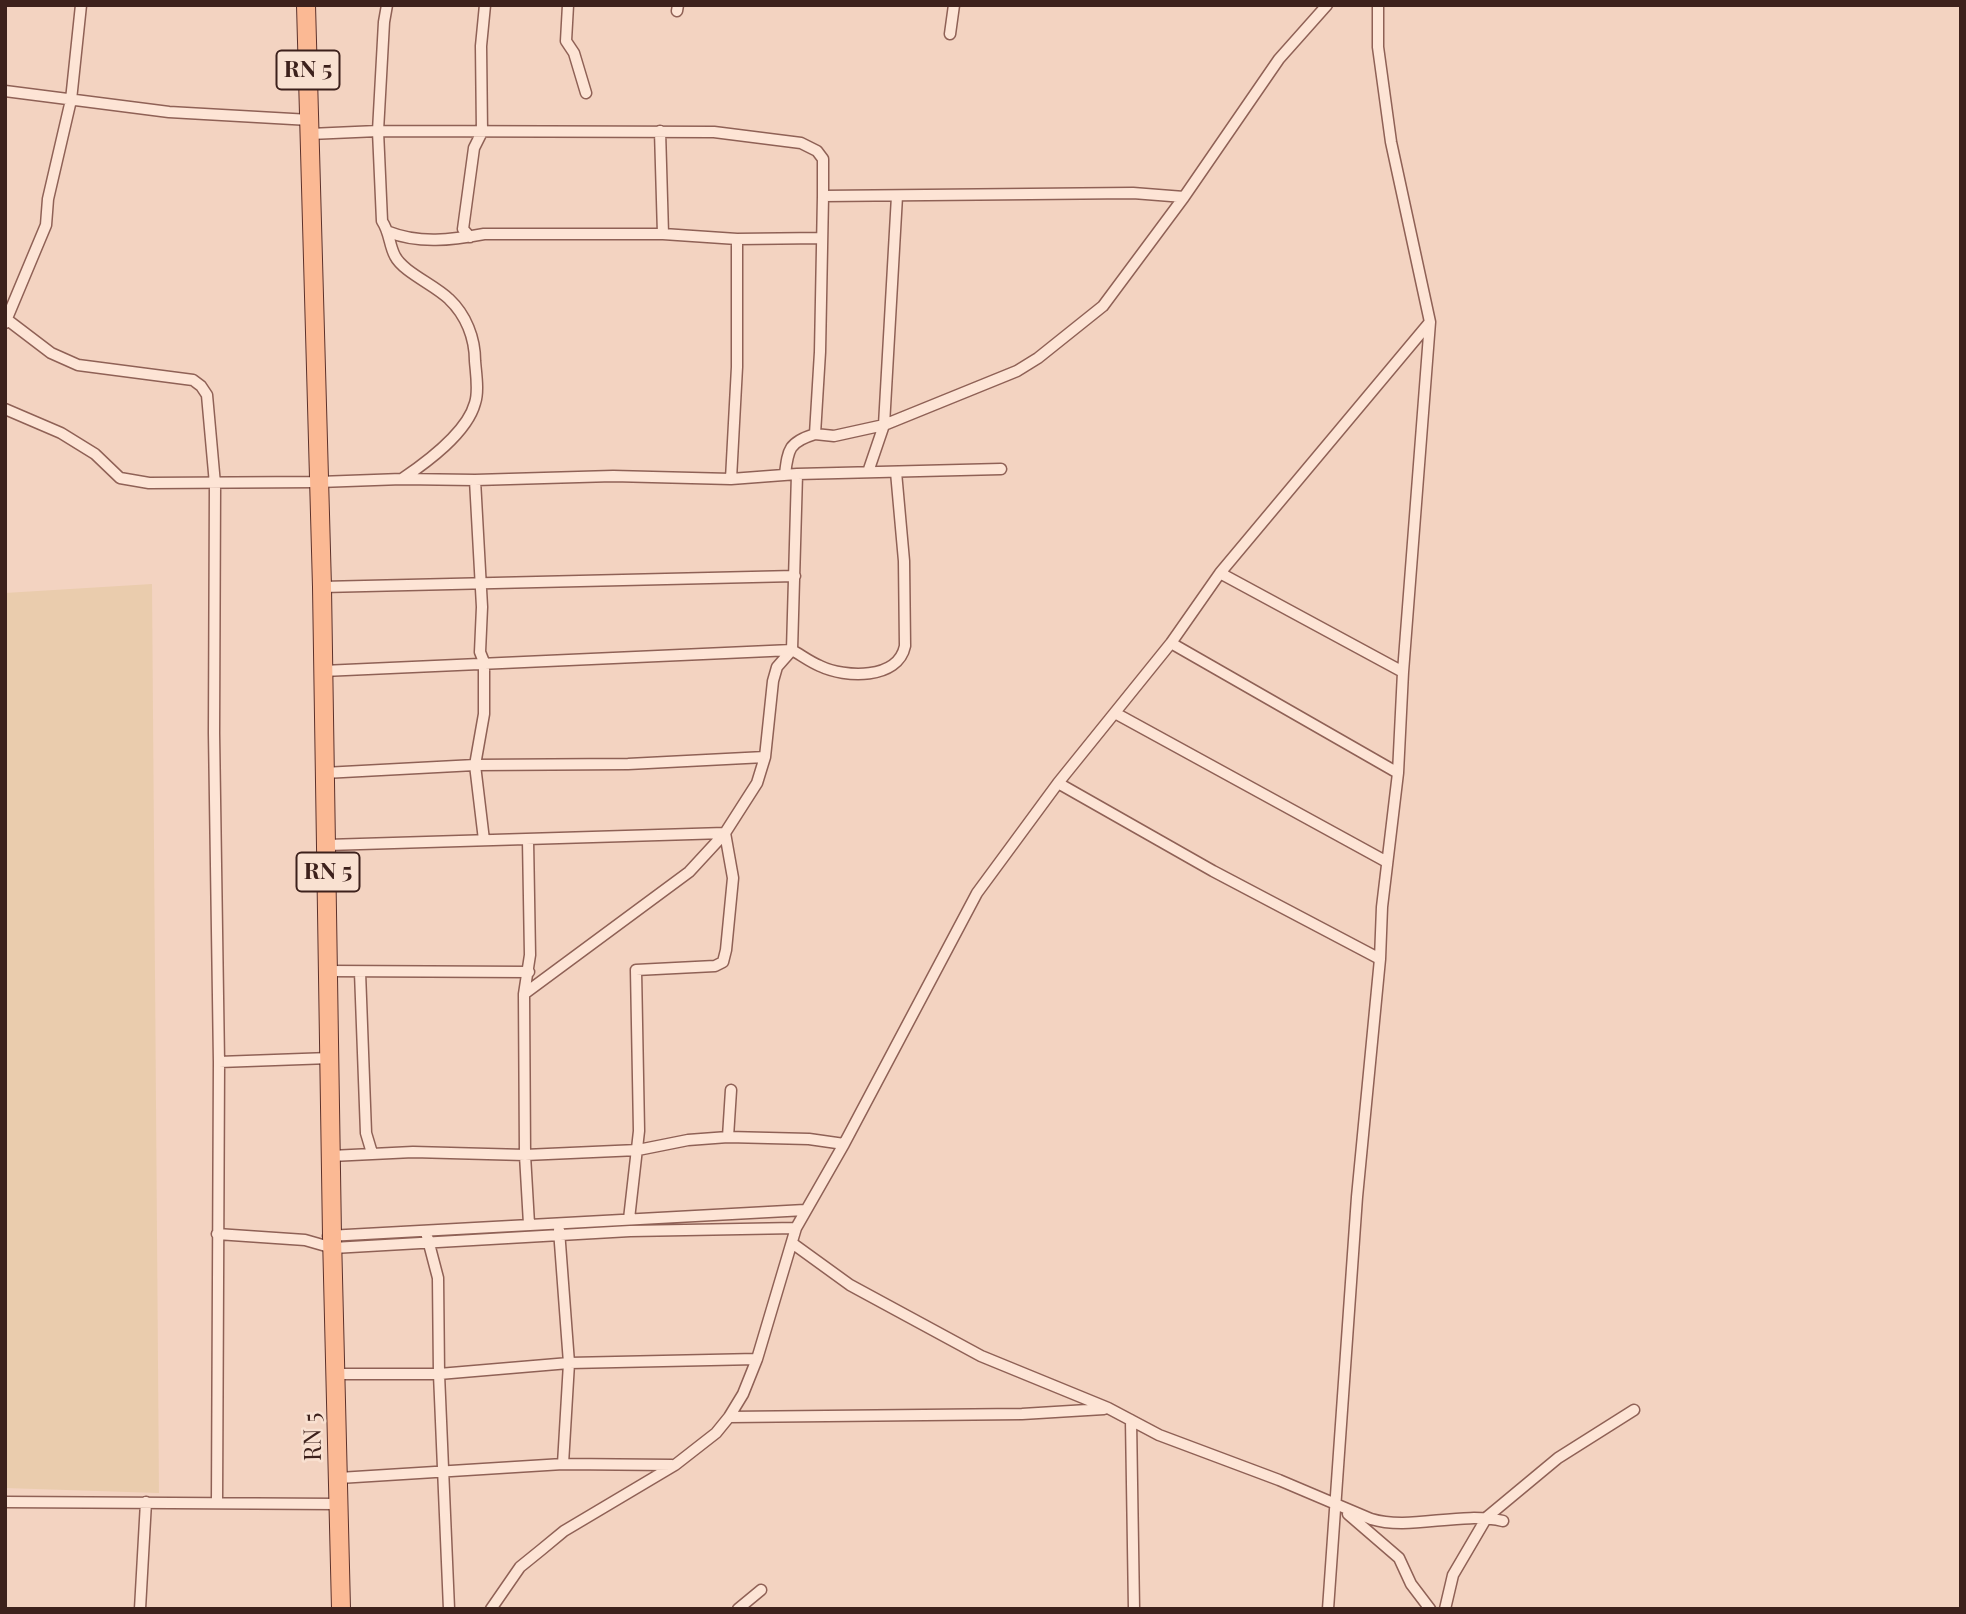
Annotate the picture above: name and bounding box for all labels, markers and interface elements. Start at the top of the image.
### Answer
road number: RN 5 [276,50,340,90]
road number: RN 5 [296,852,360,892]
street label: RN 5 [298,1413,328,1461]

